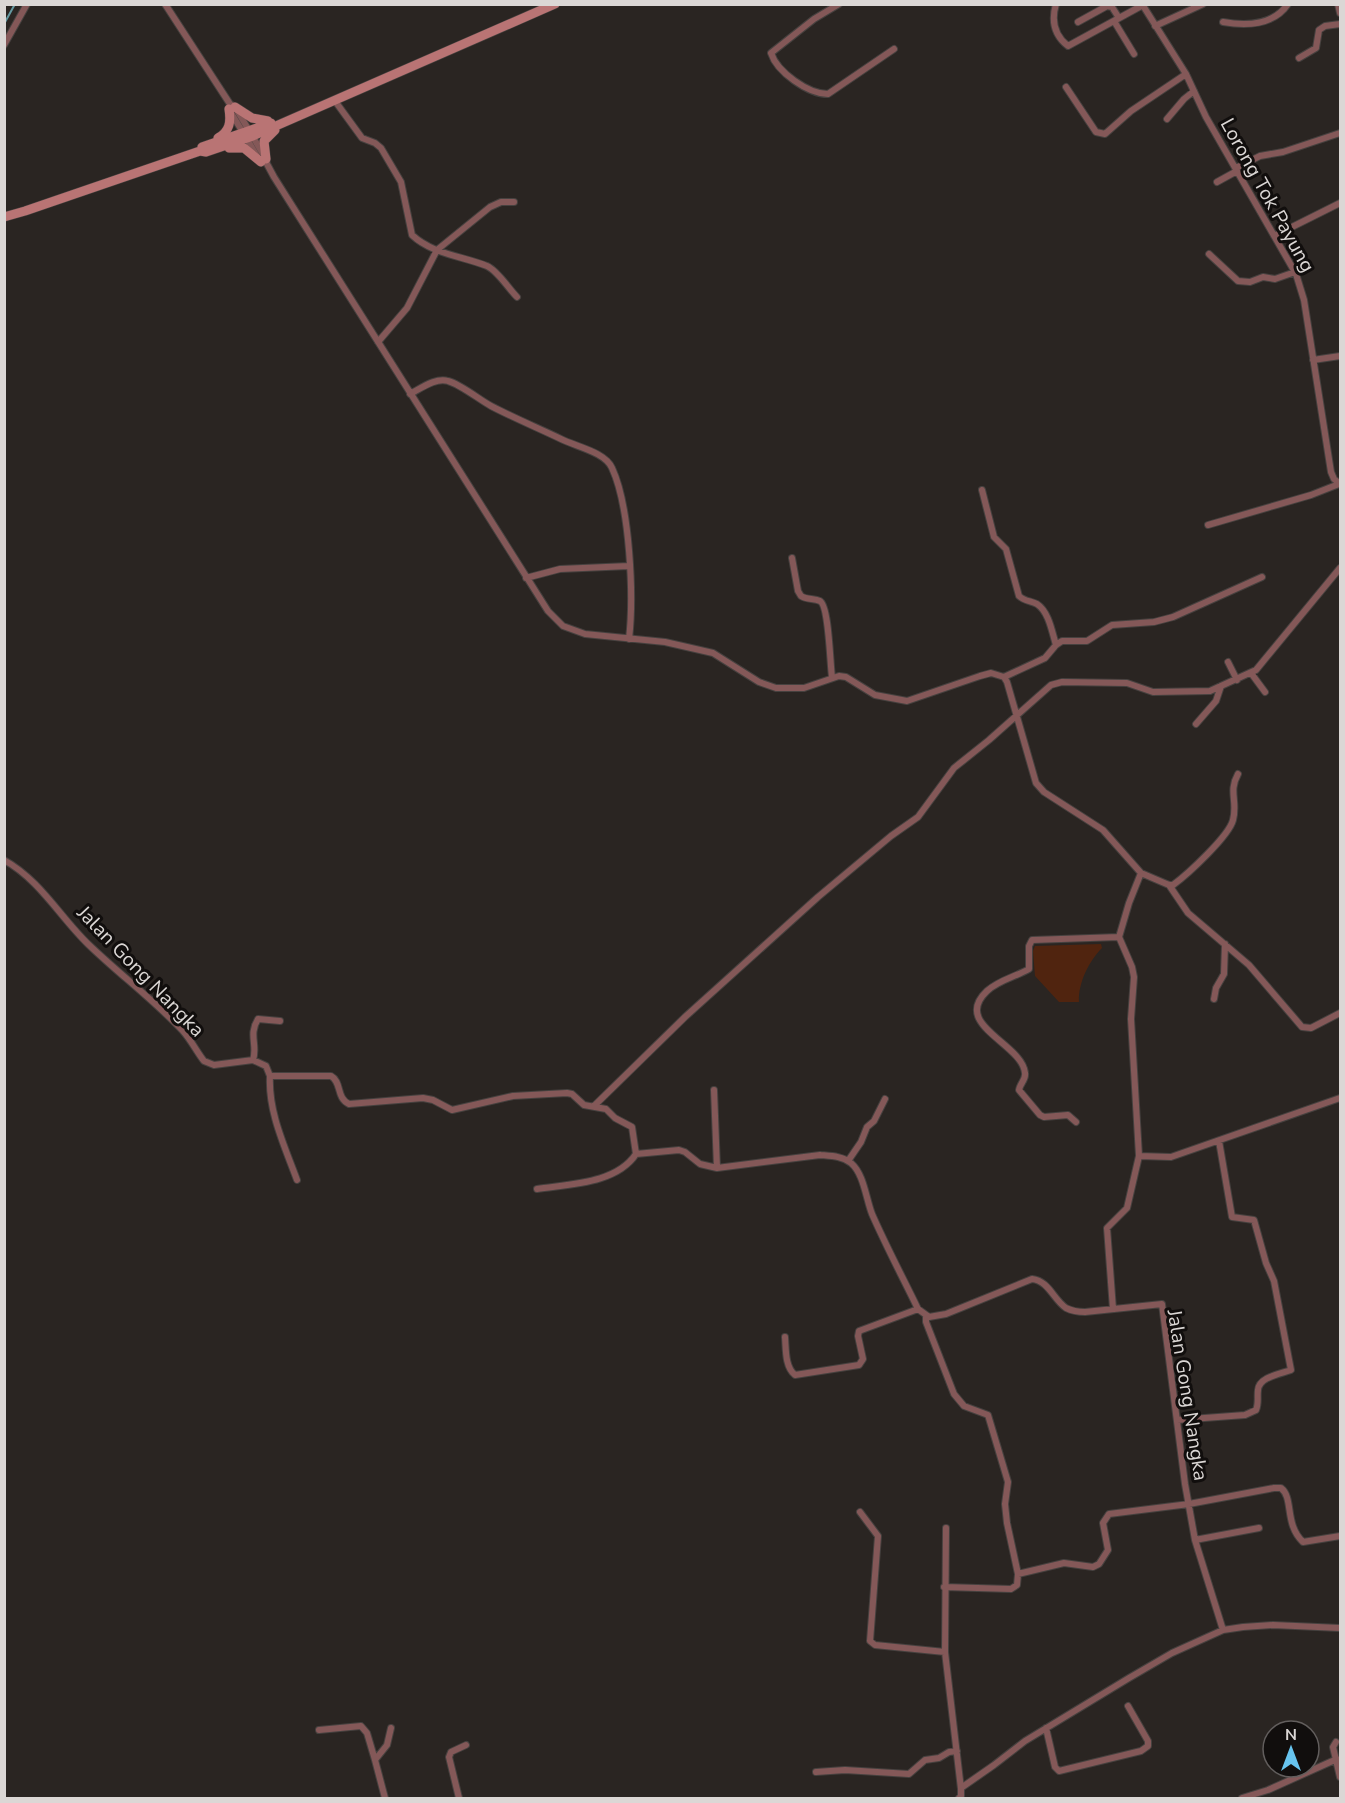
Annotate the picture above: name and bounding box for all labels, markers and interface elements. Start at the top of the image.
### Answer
street label: Lorong Tok Payung [1214,113,1321,277]
street label: Jalan Gong Nangka [70,899,210,1043]
street label: Jalan Gong Nangka [1160,1307,1214,1483]
north arrow [1261,1719,1321,1779]
text: N [1285,1724,1297,1746]

